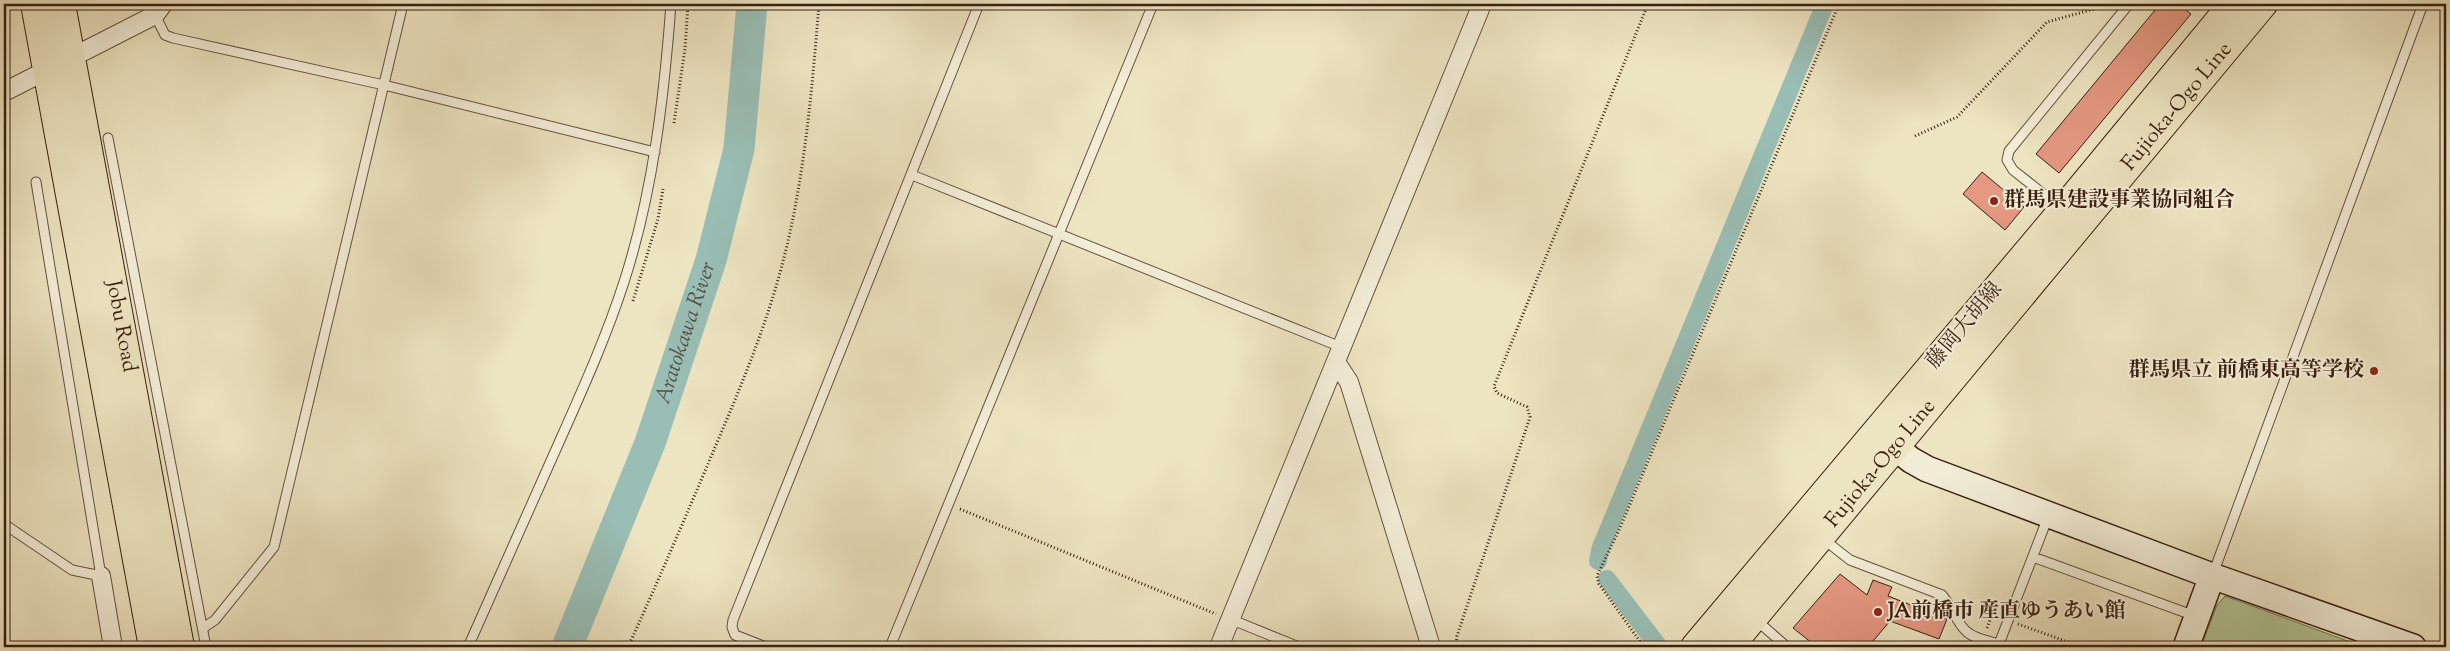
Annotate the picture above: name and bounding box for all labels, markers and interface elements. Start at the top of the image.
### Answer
street label: Fujioka-Ogo Line [2115,36,2240,178]
place label: 群馬県建設事業協同組合 [2004,186,2235,216]
marker: 群馬県建設事業協同組合 [1988,195,2000,207]
water label: Aratokawa River [648,258,725,408]
street label: 藤岡大胡線 [1920,276,2010,376]
street label: Jobu Road [97,277,144,375]
place label: 群馬県立 前橋東高等学校 [2129,356,2364,386]
marker: 群馬県立 前橋東高等学校 [2368,365,2380,377]
street label: Fujioka-Ogo Line [1819,393,1943,535]
place label: JA前橋市 産直ゆうあい館 [1886,597,2126,627]
marker: JA前橋市 産直ゆうあい館 [1872,606,1884,618]

